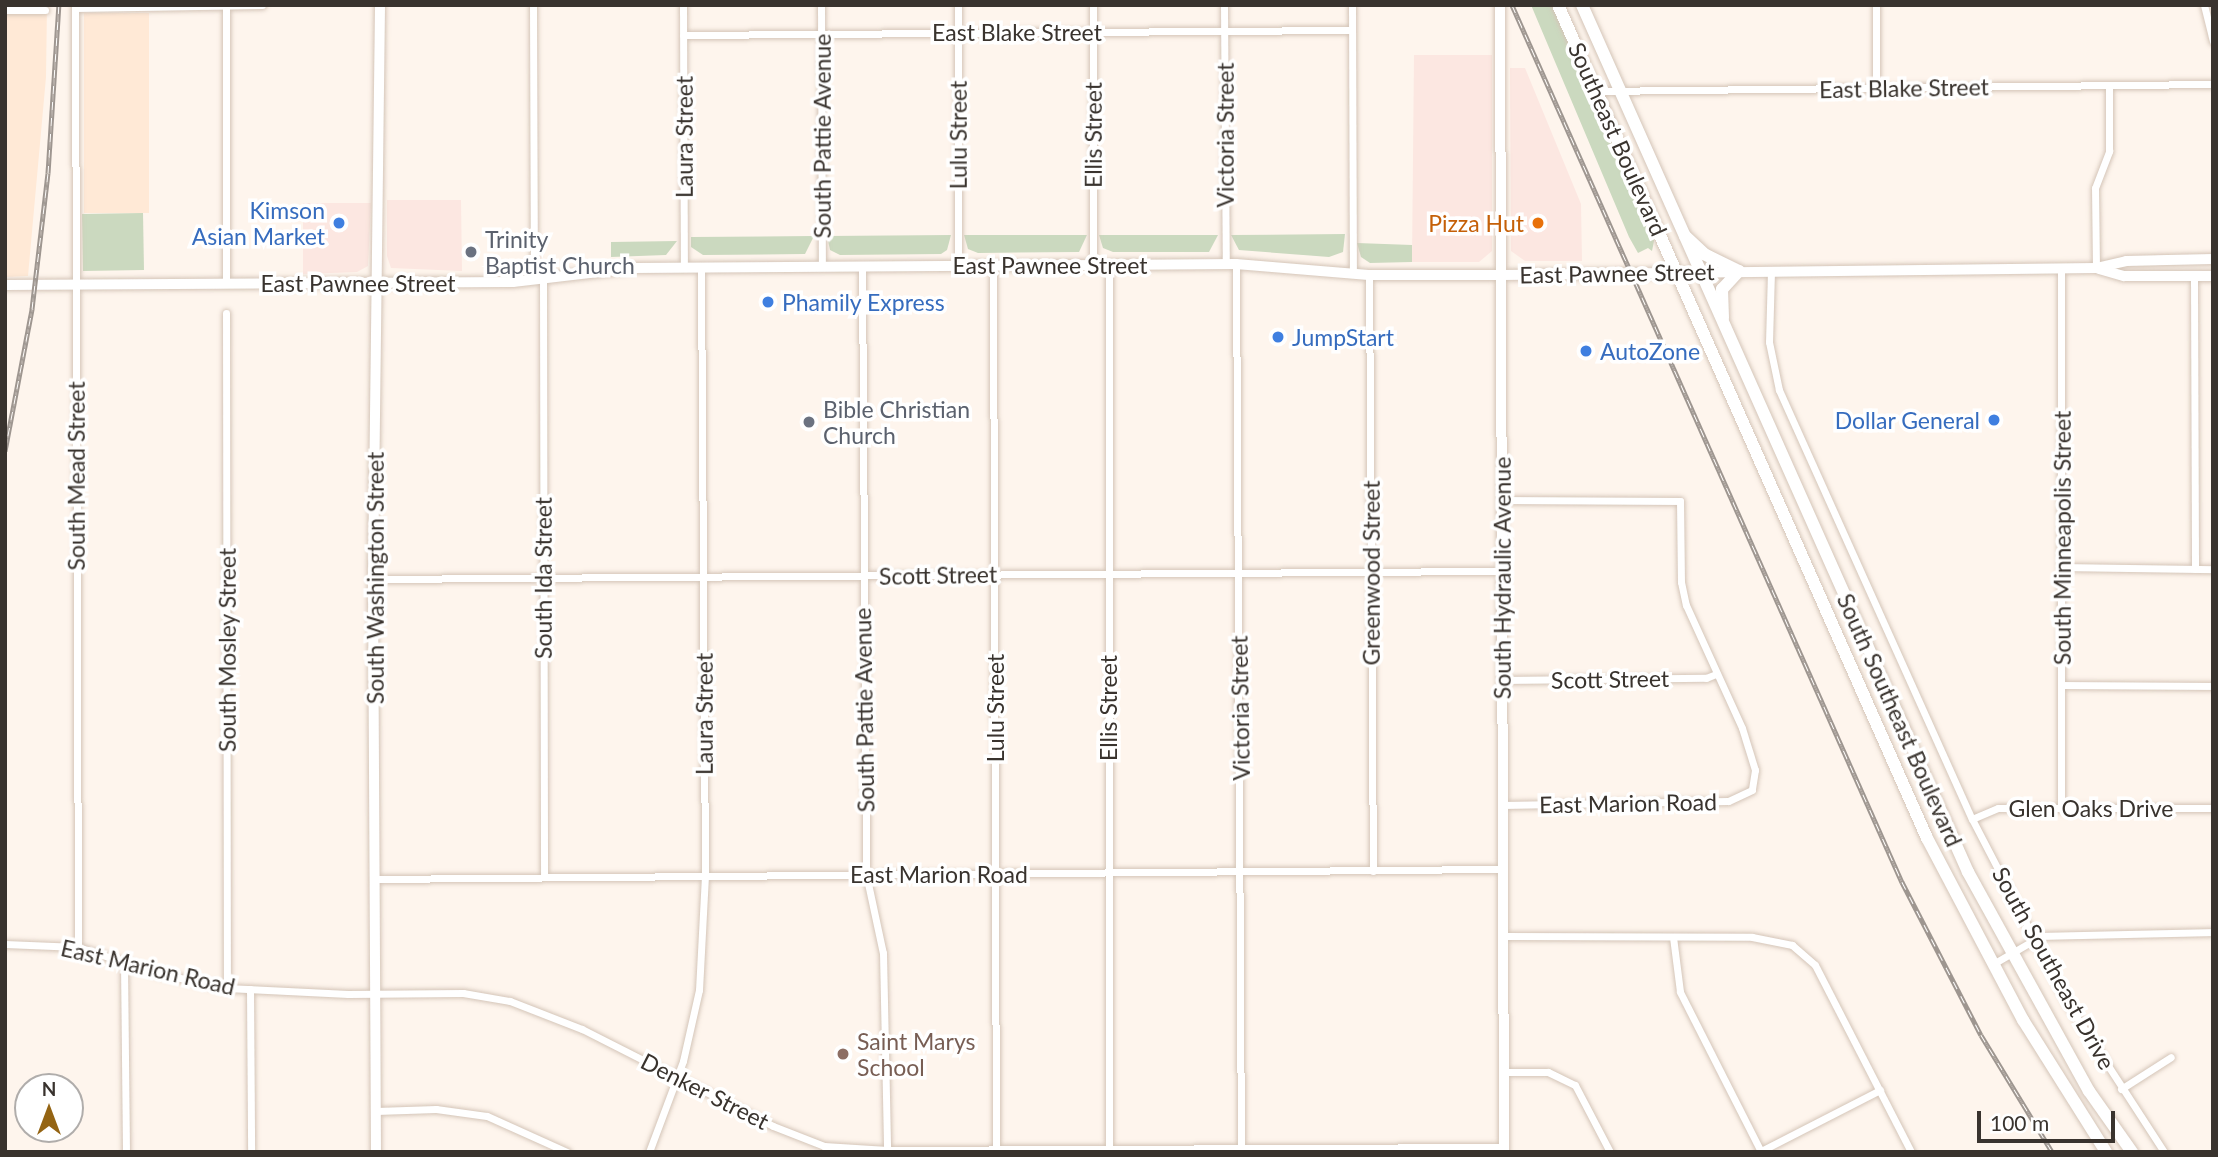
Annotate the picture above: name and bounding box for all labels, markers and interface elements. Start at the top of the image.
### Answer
street label: East Blake Street [932,18,1102,46]
street label: South Pattie Avenue [808,33,836,239]
street label: Southeast Boulevard [1563,38,1673,240]
street label: Victoria Street [1211,62,1239,208]
street label: East Blake Street [1819,73,1989,103]
street label: Laura Street [670,76,698,198]
street label: Lulu Street [944,81,972,189]
street label: Ellis Street [1079,82,1107,188]
place label: Kimson Asian Market [192,196,325,250]
place label: Pizza Hut [1428,209,1524,237]
marker: Kimson Asian Market [331,215,347,231]
marker: Pizza Hut [1530,215,1546,231]
place label: Trinity Baptist Church [485,225,635,279]
marker: Trinity Baptist Church [463,244,479,260]
street label: East Pawnee Street [952,251,1148,279]
street label: East Pawnee Street [1519,257,1715,289]
street label: East Pawnee Street [260,269,456,297]
place label: Phamily Express [782,288,945,316]
marker: Phamily Express [760,294,776,310]
place label: JumpStart [1292,323,1394,351]
marker: JumpStart [1270,329,1286,345]
place label: AutoZone [1600,337,1700,365]
marker: AutoZone [1578,343,1594,359]
street label: South Mead Street [62,381,90,571]
place label: Bible Christian Church [823,395,970,449]
place label: Dollar General [1834,406,1980,434]
street label: South Minneapolis Street [2048,411,2076,665]
marker: Dollar General [1986,412,2002,428]
marker: Bible Christian Church [801,414,817,430]
street label: South Washington Street [361,452,389,704]
street label: South Hydraulic Avenue [1488,456,1516,700]
street label: Greenwood Street [1357,481,1385,665]
street label: South Ida Street [529,497,557,659]
street label: South Mosley Street [213,548,241,752]
street label: Scott Street [879,560,997,590]
street label: South Southeast Boulevard [1832,589,1968,851]
street label: South Pattie Avenue [848,607,880,813]
street label: Victoria Street [1225,635,1255,781]
street label: Laura Street [690,653,718,775]
street label: Lulu Street [981,654,1009,762]
street label: Ellis Street [1094,655,1122,761]
street label: Scott Street [1551,664,1669,694]
street label: East Marion Road [1539,788,1717,818]
street label: Glen Oaks Drive [2009,794,2173,822]
street label: East Marion Road [850,860,1028,888]
street label: South Southeast Drive [1987,862,2121,1074]
street label: East Marion Road [58,934,238,1000]
place label: Saint Marys School [857,1027,975,1081]
marker: Saint Marys School [835,1046,851,1062]
street label: Denker Street [636,1047,774,1135]
north arrow [14,1073,84,1143]
text: N [42,1077,56,1100]
scale bar [1980,1098,2118,1142]
text: 100 m [1990,1110,2049,1135]

